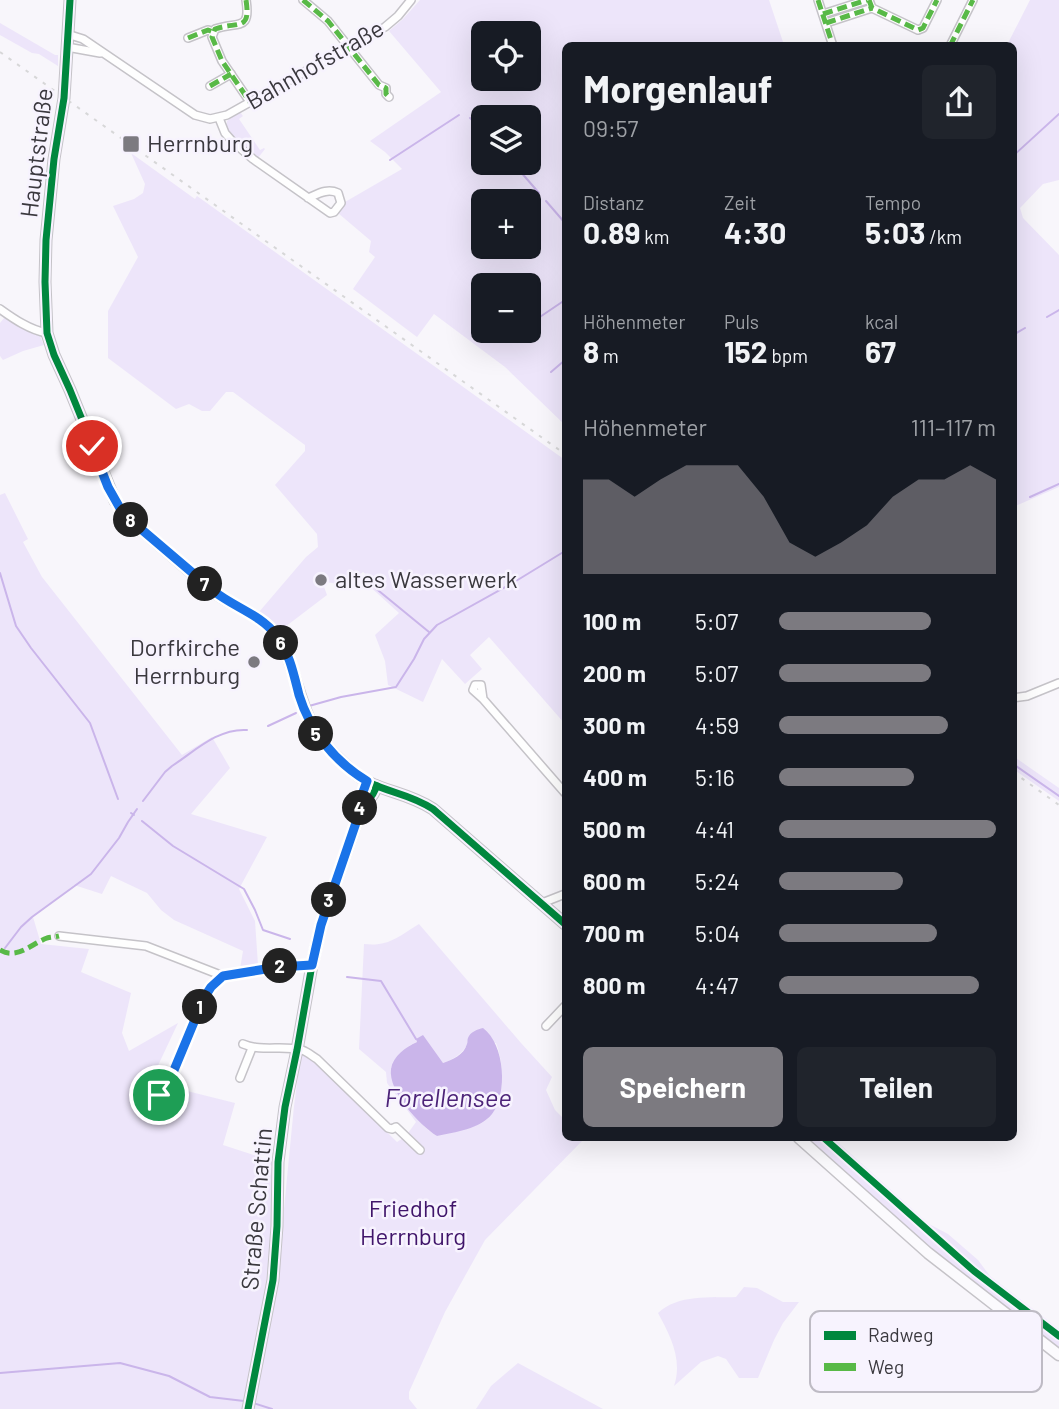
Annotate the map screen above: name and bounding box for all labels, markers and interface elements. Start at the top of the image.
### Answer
street label: Bahnhofstraße [240,13,388,115]
map controls [471,21,541,343]
button: locate [471,21,541,91]
text: Morgenlauf [583,65,772,111]
button: share [922,65,996,139]
street label: Hauptstraße [13,86,58,219]
button: layers [471,105,541,175]
text: 09:57 [583,114,638,142]
place label: Herrnburg [147,128,253,157]
marker: Herrnburg [121,134,141,154]
button: + [471,189,541,259]
text: Distanz [583,191,644,214]
text: Zeit [724,191,756,214]
text: Tempo [865,191,921,214]
text: 0.89 [583,214,640,250]
text: 4:30 [724,214,786,250]
text: 5:03 [865,214,925,250]
text: km [640,225,669,248]
text: /km [925,225,962,248]
button: − [471,273,541,343]
text: Höhenmeter [583,310,685,333]
text: Puls [724,310,759,333]
text: kcal [865,310,898,333]
text: 8 [583,333,599,369]
text: 152 [724,333,768,369]
text: 67 [865,333,896,369]
text: m [599,344,619,367]
text: bpm [768,344,808,367]
text: Höhenmeter [583,413,707,441]
text: 111–117 m [911,413,996,441]
pin [62,416,122,476]
icon: check [73,427,111,465]
pin: 8 [114,503,148,538]
text: 8 [125,508,136,531]
place label: altes Wasserwerk [335,564,518,593]
pin: 7 [188,566,222,602]
text: 7 [200,572,209,595]
marker: altes Wasserwerk [313,572,329,588]
text: 100 m [583,607,641,635]
text: 5:07 [695,607,739,635]
pin: 6 [264,626,298,660]
text: 6 [275,631,286,654]
place label: Dorfkirche Herrnburg [130,632,240,689]
marker: Dorfkirche Herrnburg [246,654,262,670]
text: 200 m [583,659,646,687]
text: 5:07 [695,659,739,687]
text: 300 m [583,711,645,739]
text: 4:59 [695,711,739,739]
pin: 5 [298,716,334,752]
text: 5 [310,722,321,745]
text: 400 m [583,763,647,791]
text: 5:16 [695,763,735,791]
pin: 4 [342,790,378,826]
text: 4 [354,796,365,819]
text: 500 m [583,815,645,843]
text: 4:41 [695,815,734,843]
text: 600 m [583,867,645,895]
text: 5:24 [695,867,740,895]
pin: 3 [312,883,346,918]
text: 3 [323,888,334,911]
text: 700 m [583,919,644,947]
text: 5:04 [695,919,740,947]
pin: 2 [262,948,298,984]
text: 2 [274,954,285,977]
text: 800 m [583,971,645,999]
text: 4:47 [695,971,738,999]
pin: 1 [182,990,218,1024]
text: 1 [196,995,203,1018]
button: Speichern [583,1047,783,1127]
button: Teilen [797,1047,996,1127]
pin [129,1065,189,1125]
icon: arrive [140,1076,178,1114]
water label: Forellensee [384,1081,512,1112]
street label: Straße Schattin [234,1127,277,1291]
park label: Friedhof Herrnburg [360,1193,466,1250]
legend [810,1311,1042,1392]
text: Radweg [868,1323,933,1346]
text: Weg [868,1355,904,1378]

